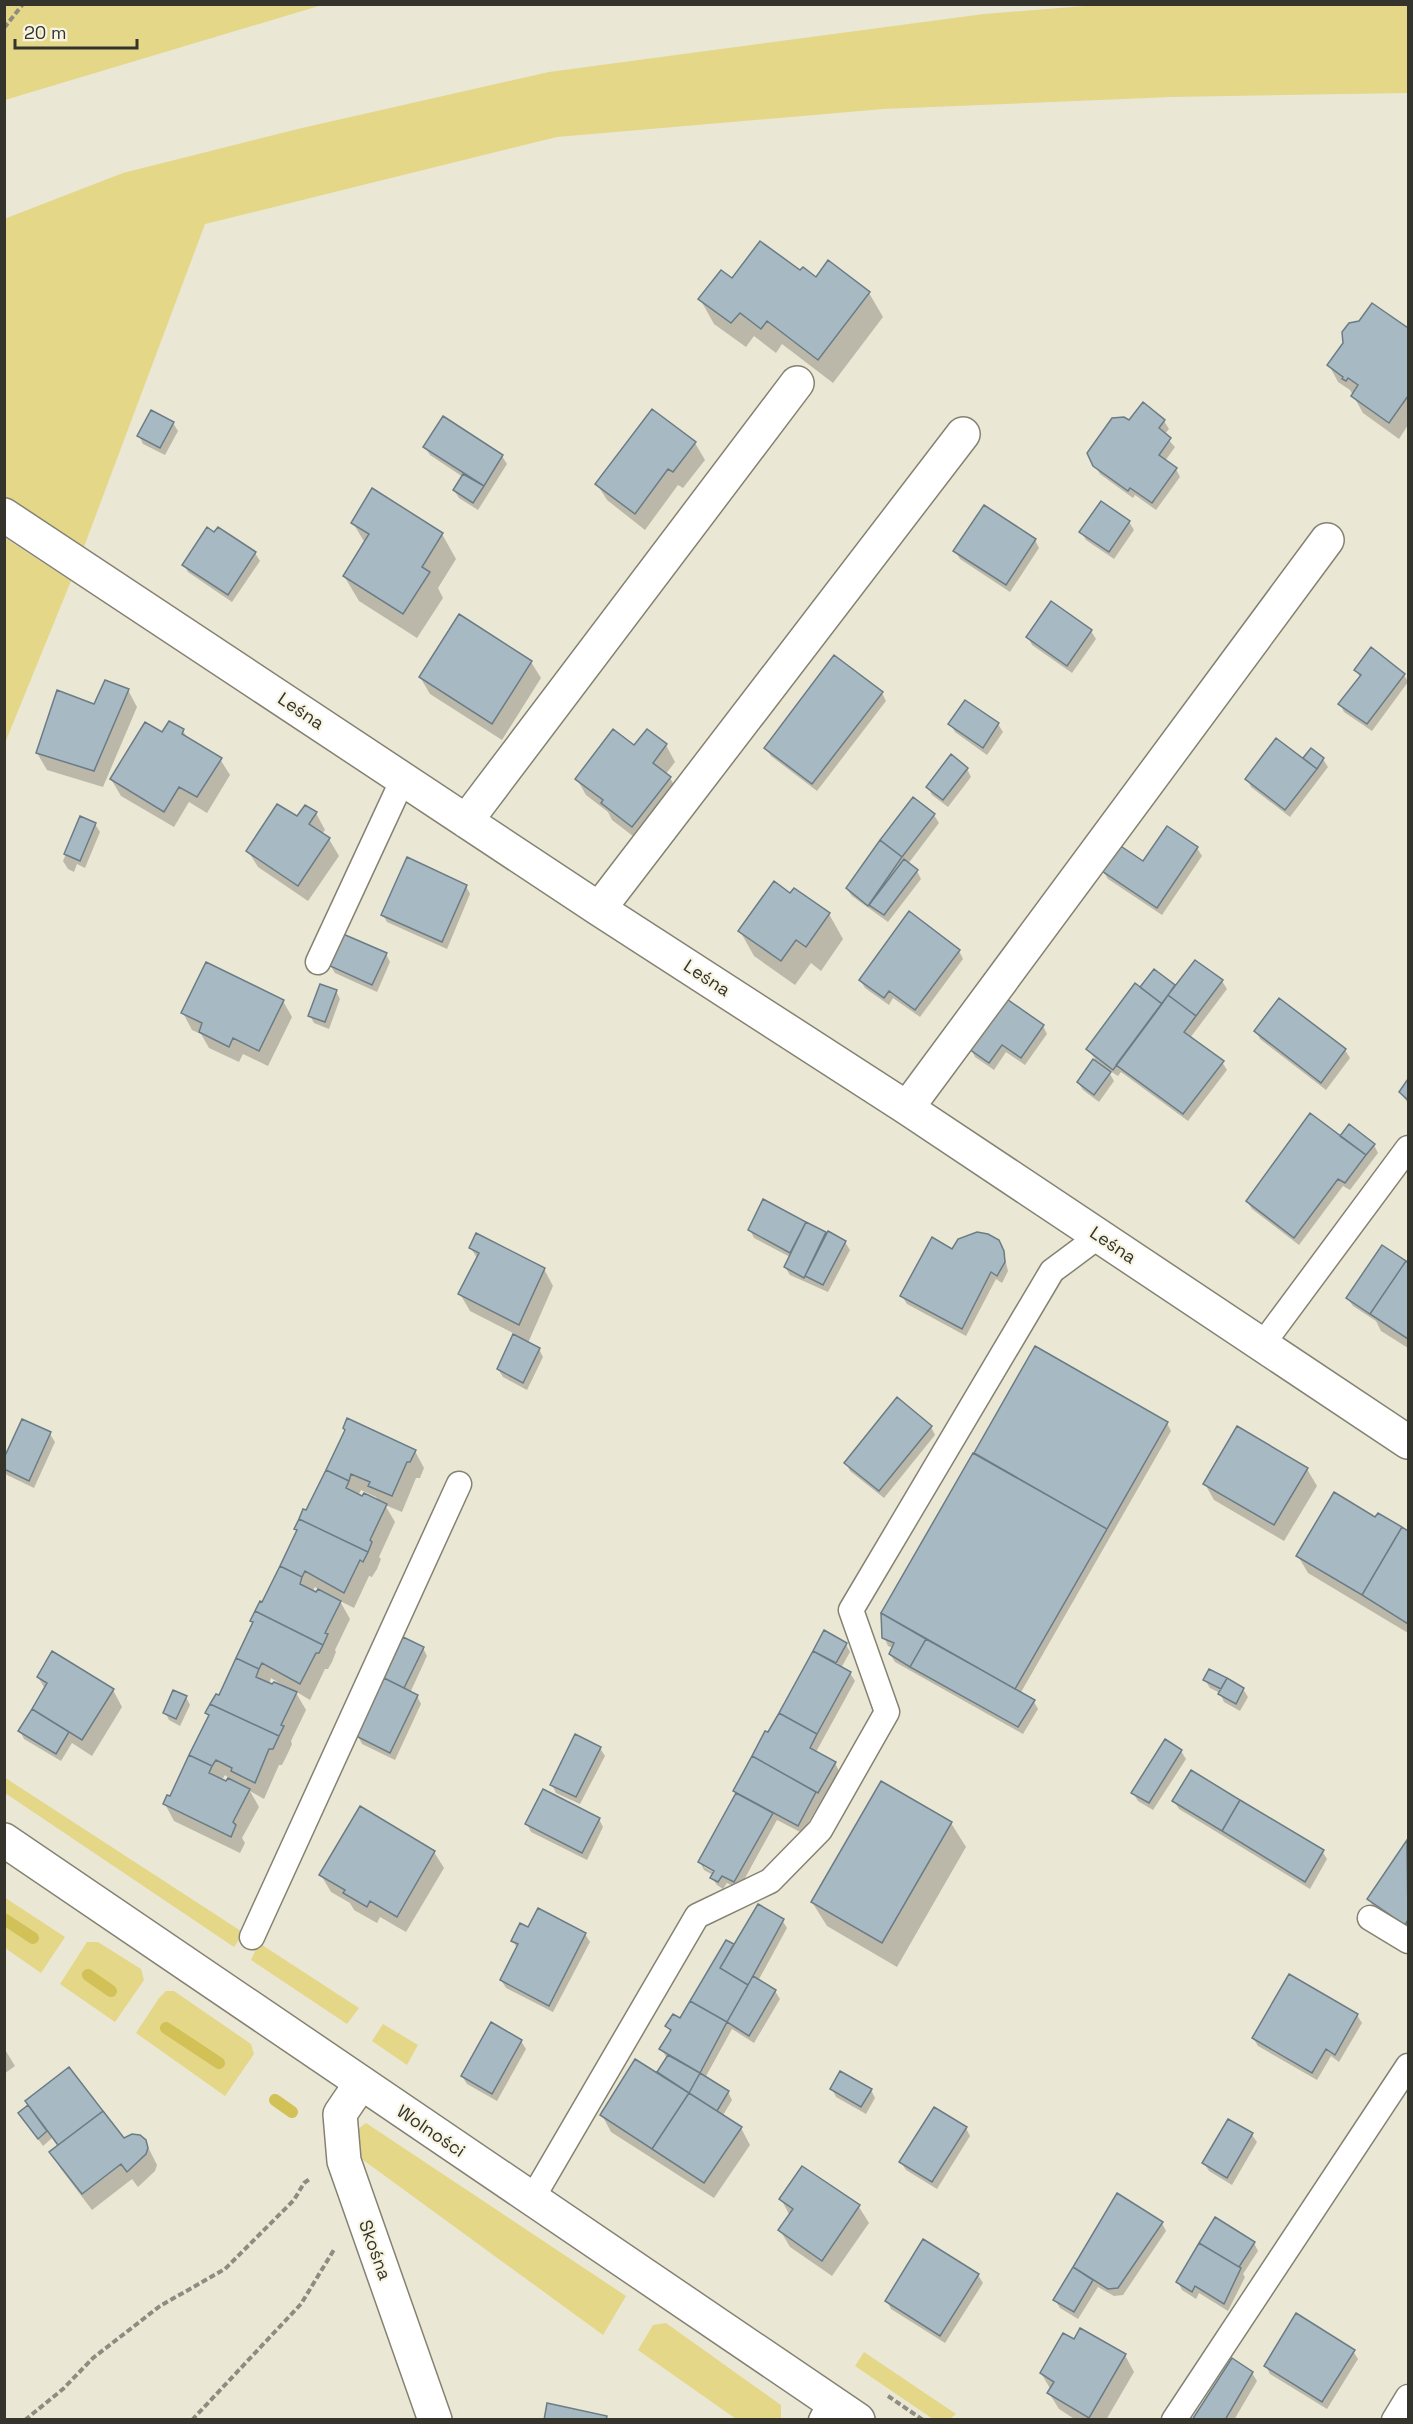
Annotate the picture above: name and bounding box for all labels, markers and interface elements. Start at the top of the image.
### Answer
scale bar [15,12,136,50]
text: 20 m [24,21,67,44]
street label: Leśna [274,687,329,734]
street label: Leśna [679,954,735,1001]
street label: Leśna [1086,1221,1141,1268]
street label: Wolności [393,2099,470,2162]
street label: Skośna [354,2217,397,2283]

